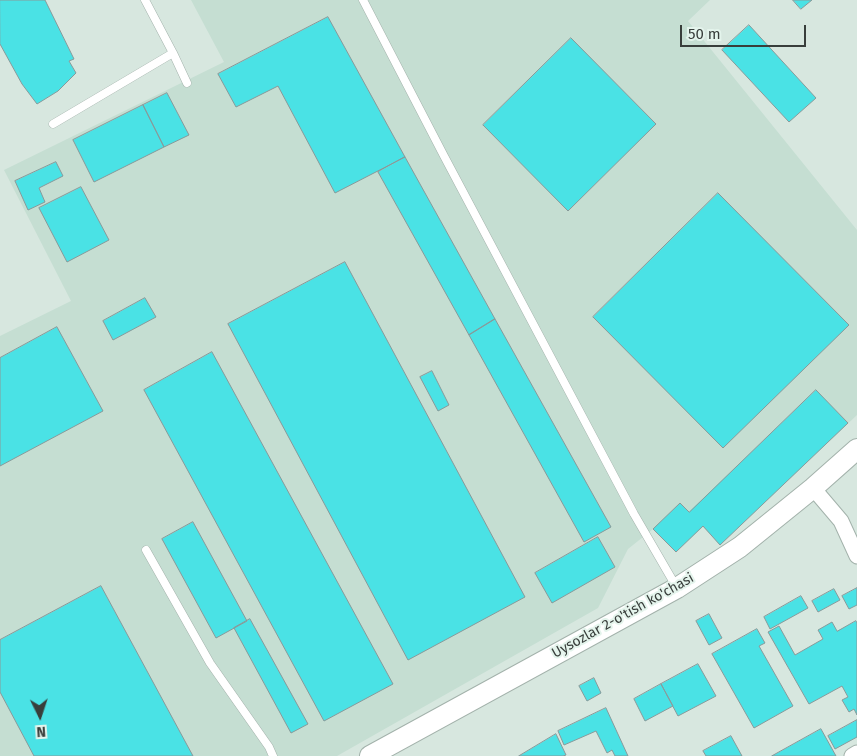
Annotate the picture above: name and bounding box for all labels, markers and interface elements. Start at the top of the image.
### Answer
scale bar [682,15,808,47]
text: 50 m [688,25,721,43]
street label: Uysozlar 2-o'tish ko'chasi [549,570,697,662]
north arrow [15,691,65,741]
text: N [36,723,46,740]

